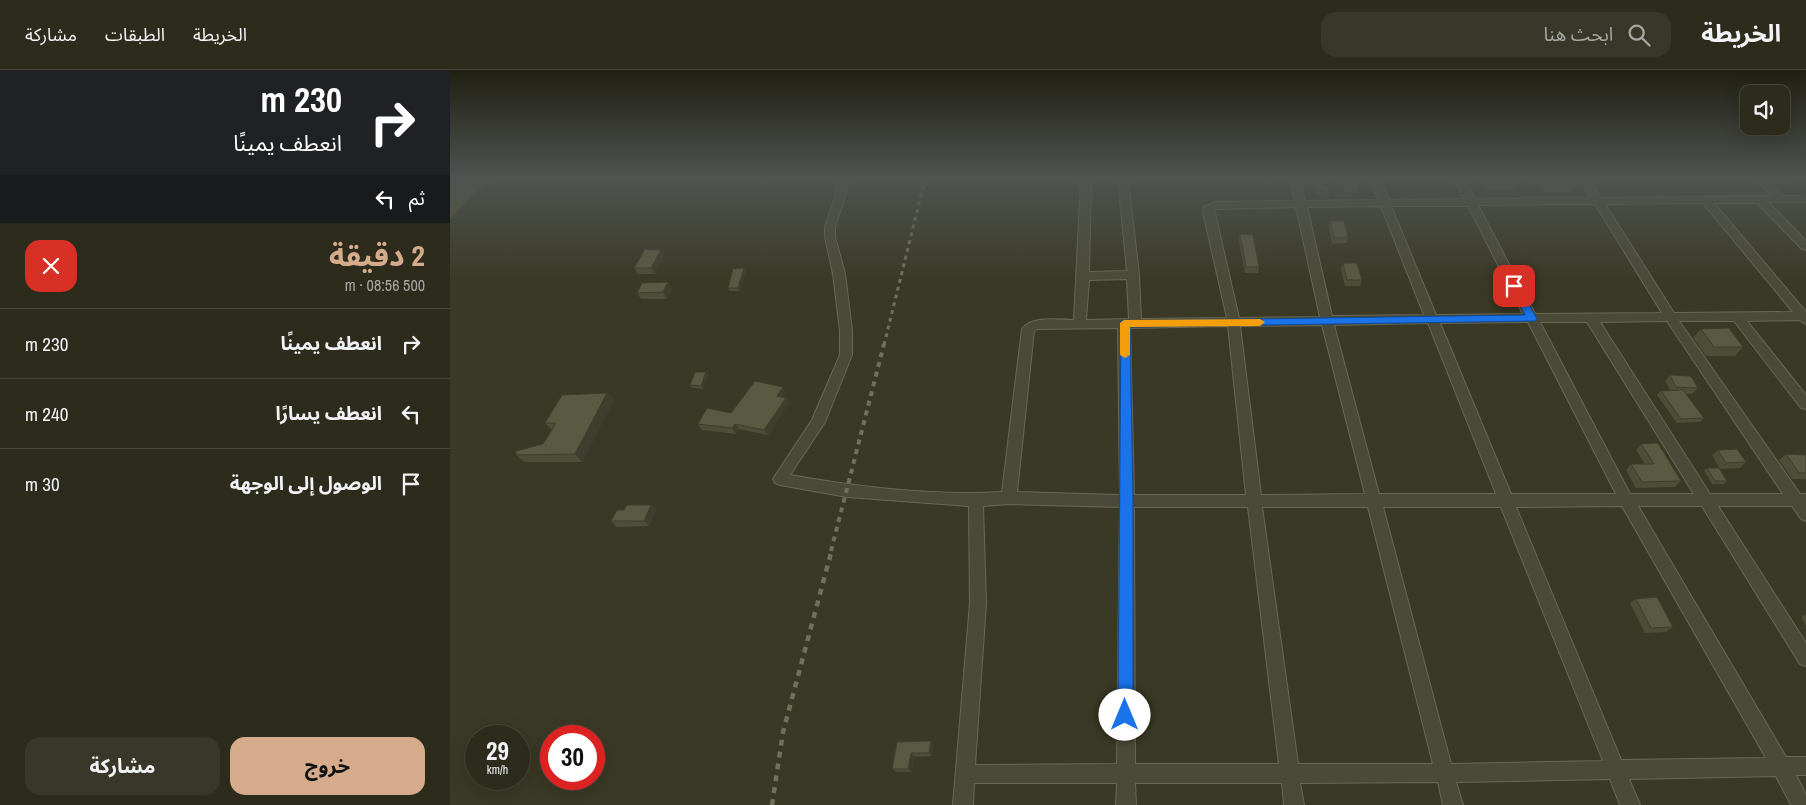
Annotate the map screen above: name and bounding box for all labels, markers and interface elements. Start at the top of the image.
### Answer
search box [1321,12,1671,57]
text: الخريطة [1701,17,1781,49]
text: ابحث هنا [1543,21,1613,47]
icon: search [1625,21,1653,49]
text: مشاركة [25,22,77,47]
text: الطبقات [105,22,165,47]
text: الخريطة [193,22,247,47]
text: 230 m [261,76,342,123]
map controls [1740,85,1790,135]
button: sound [1740,85,1790,135]
icon: right [360,90,425,155]
text: انعطف يمينًا [233,128,342,158]
icon: left [371,185,399,213]
text: ثم [409,185,425,211]
text: 2 دقيقة [329,235,425,275]
button: close [25,240,77,292]
pin [1493,265,1535,307]
icon: arrive [1500,272,1528,300]
text: 500 m · 08:56 [345,274,425,296]
text: انعطف يمينًا [281,330,382,356]
icon: right [397,330,425,358]
text: 230 m [25,331,68,357]
text: انعطف يسارًا [276,400,382,426]
icon: left [397,400,425,428]
text: 240 m [25,401,68,427]
text: الوصول إلى الوجهة [230,470,382,496]
icon: arrive [397,470,425,498]
text: 30 m [25,471,60,497]
position arrow [1098,688,1150,740]
speed limit sign: 30 [540,725,605,790]
text: 29 [486,734,509,768]
button: مشاركة [25,737,220,795]
button: خروج [230,737,425,795]
text: km/h [487,762,508,778]

